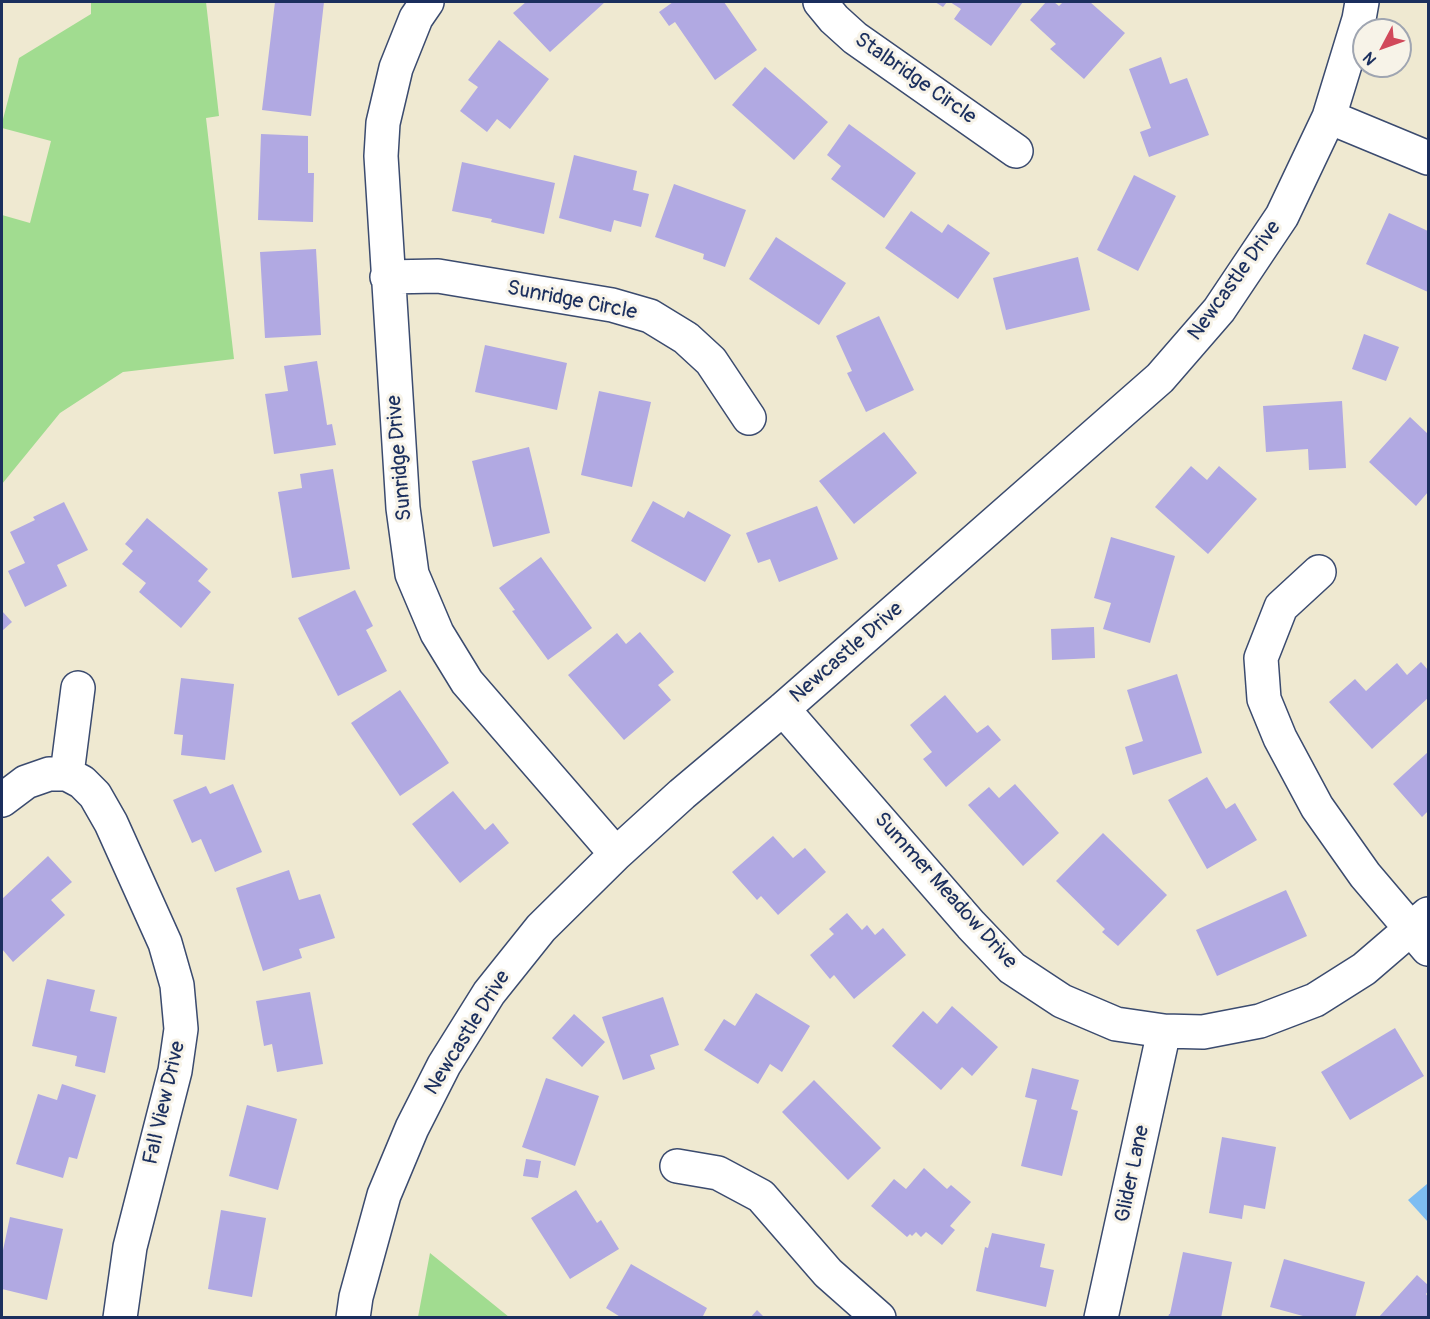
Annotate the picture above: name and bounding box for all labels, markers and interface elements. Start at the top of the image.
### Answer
north arrow [1352,18,1412,78]
street label: Stalbridge Circle [849,28,981,130]
text: N [1359,48,1381,69]
street label: Newcastle Drive [1183,216,1287,346]
street label: Sunridge Circle [505,276,639,326]
street label: Sunridge Drive [382,394,418,522]
street label: Newcastle Drive [785,597,909,709]
street label: Summer Meadow Drive [868,808,1022,974]
street label: Newcastle Drive [420,966,516,1100]
street label: Fall View Drive [139,1039,191,1167]
street label: Glider Lane [1110,1123,1156,1225]

